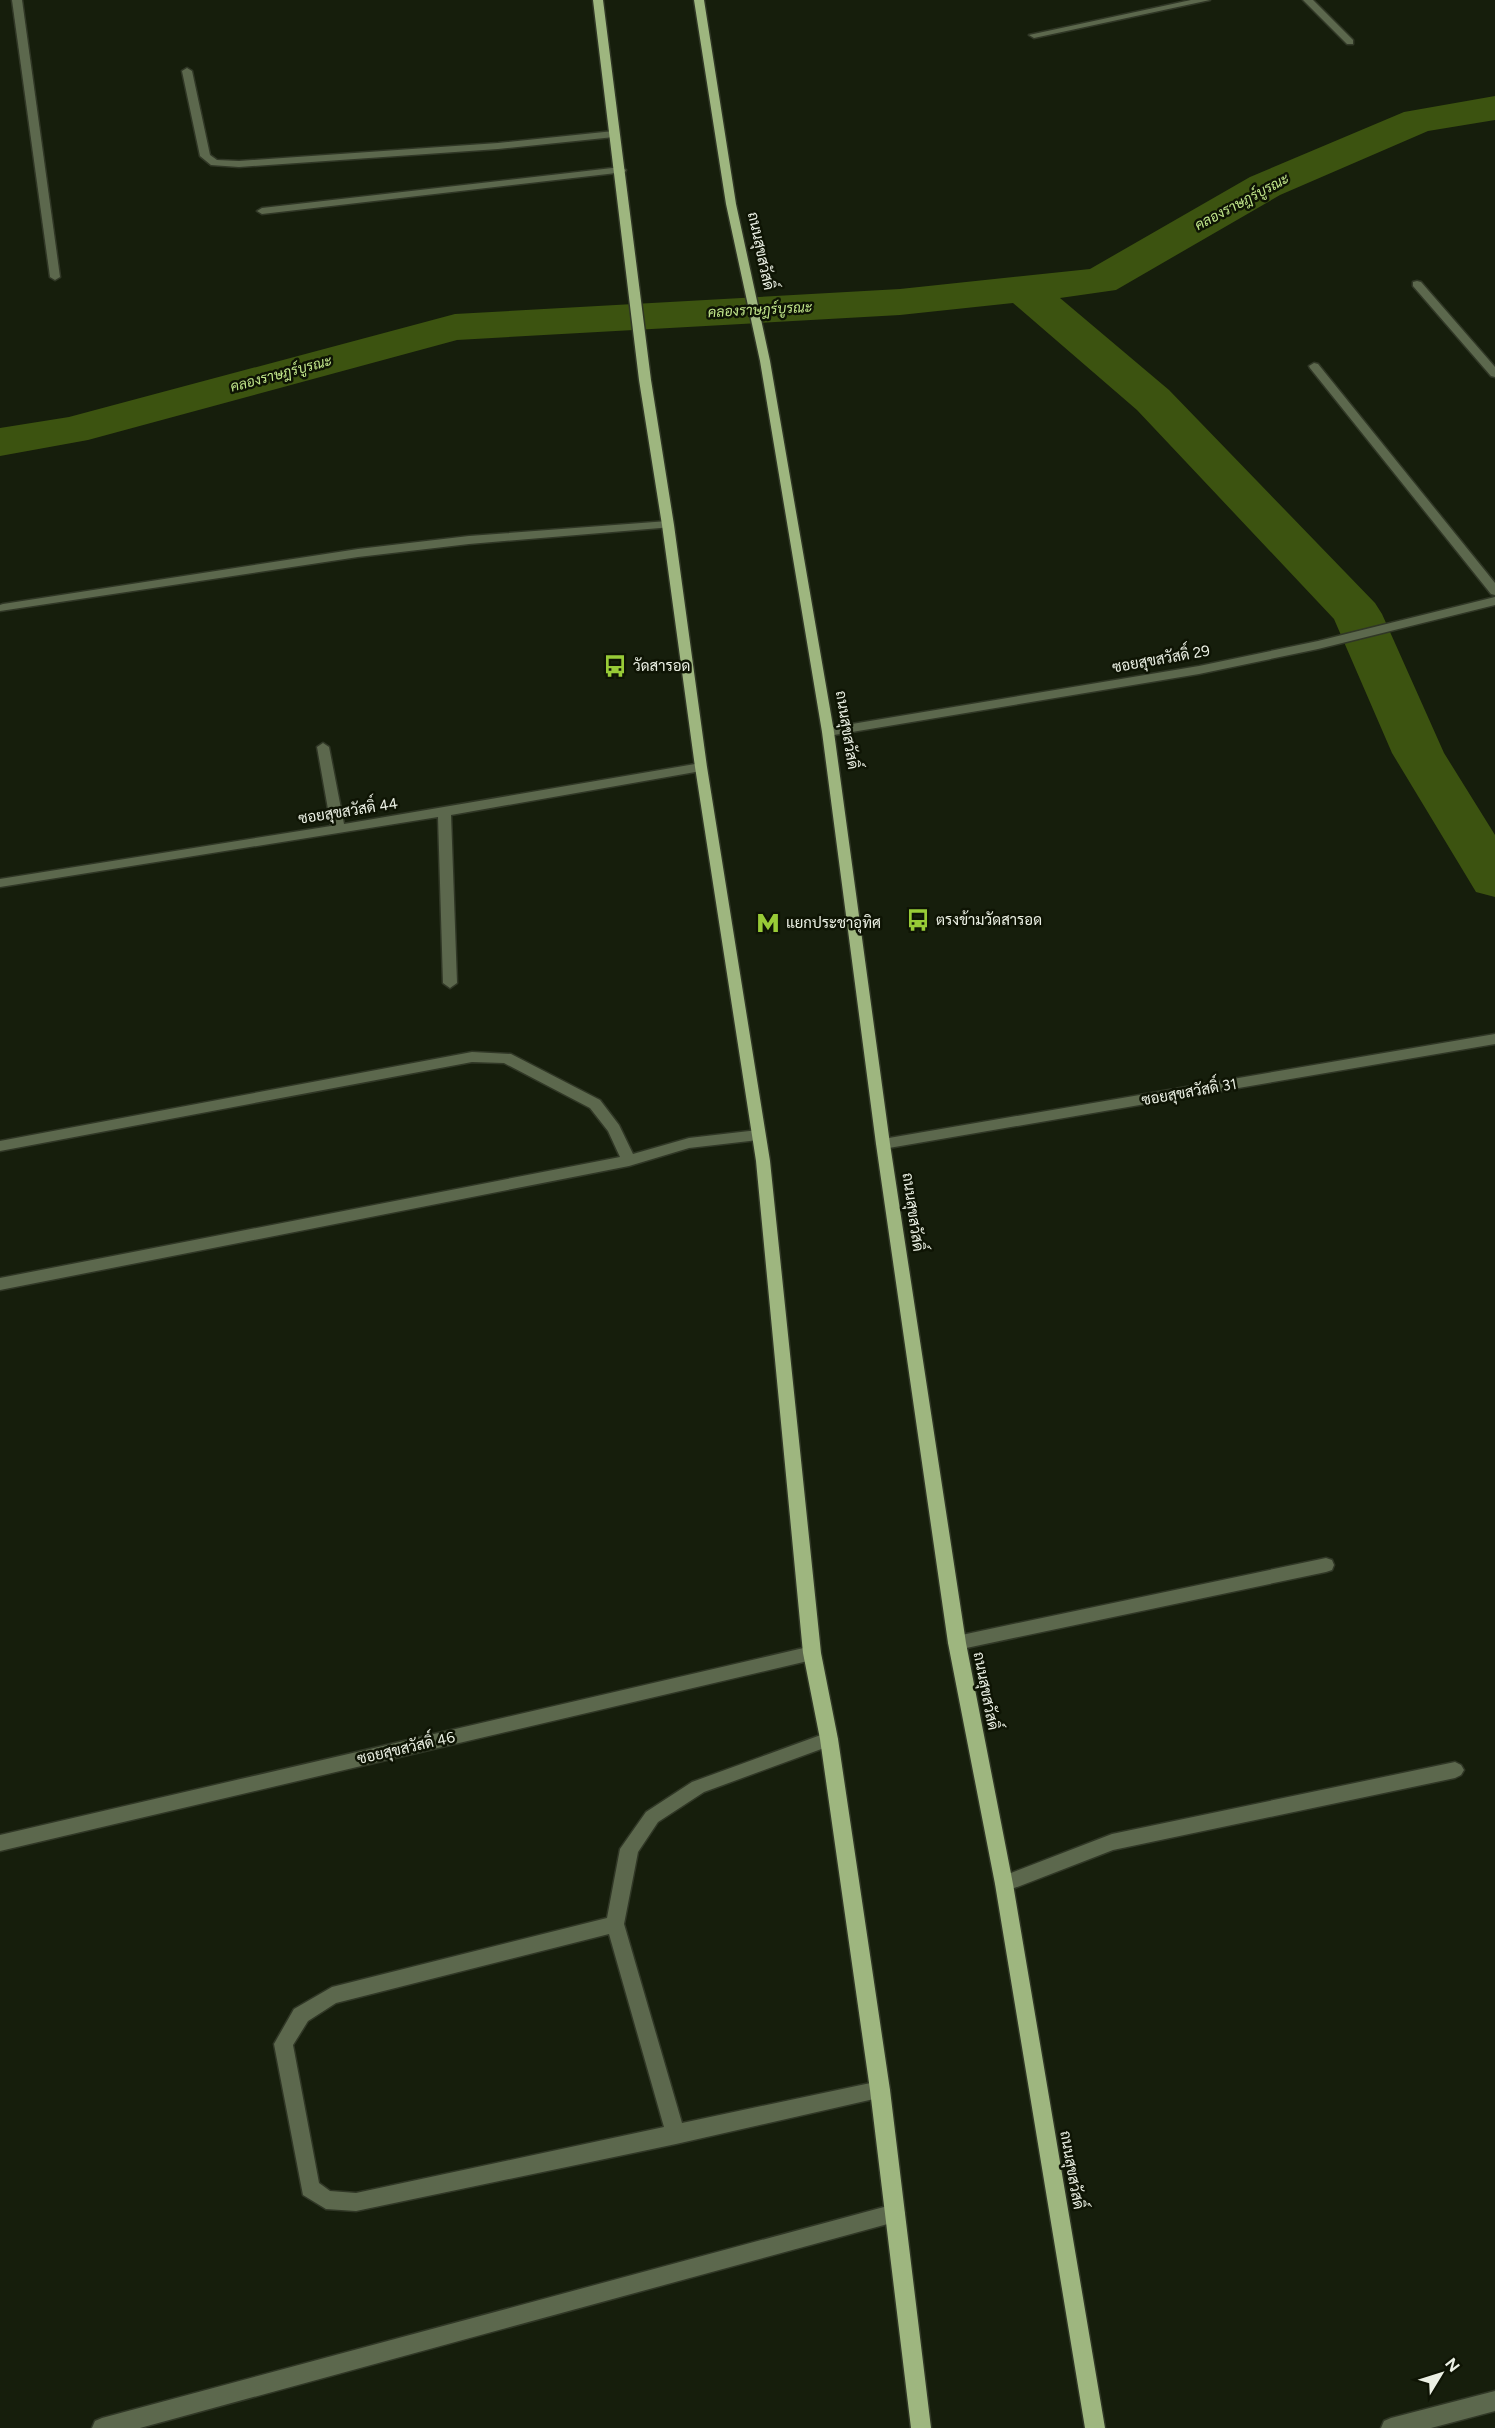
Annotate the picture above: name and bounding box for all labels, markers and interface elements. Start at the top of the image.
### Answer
water label: คลองราษฎร์บูรณะ [1191,169,1293,235]
street label: ถนนสุขสวัสดิ์ [742,209,784,292]
water label: คลองราษฎร์บูรณะ [707,298,813,322]
water label: คลองราษฎร์บูรณะ [228,351,334,397]
street label: ซอยสุขสวัสดิ์ 29 [1110,635,1212,678]
bus stop icon: วัดสารอด [602,653,628,679]
place label: วัดสารอด [633,657,690,675]
street label: ถนนสุขสวัสดิ์ [830,688,868,771]
street label: ซอยสุขสวัสดิ์ 44 [296,788,399,830]
bus stop icon: ตรงข้ามวัดสารอด [905,907,931,933]
metro station icon: แยกประชาอุทิศ [755,910,781,936]
place label: ตรงข้ามวัดสารอด [936,910,1042,929]
place label: แยกประชาอุทิศ [786,914,881,934]
street label: ซอยสุขสวัสดิ์ 31 [1139,1069,1238,1111]
street label: ถนนสุขสวัสดิ์ [897,1171,934,1253]
street label: ถนนสุขสวัสดิ์ [968,1649,1009,1732]
street label: ซอยสุขสวัสดิ์ 46 [354,1722,458,1770]
street label: ถนนสุขสวัสดิ์ [1054,2128,1094,2211]
north arrow [1411,2344,1471,2404]
text: N [1441,2354,1464,2376]

